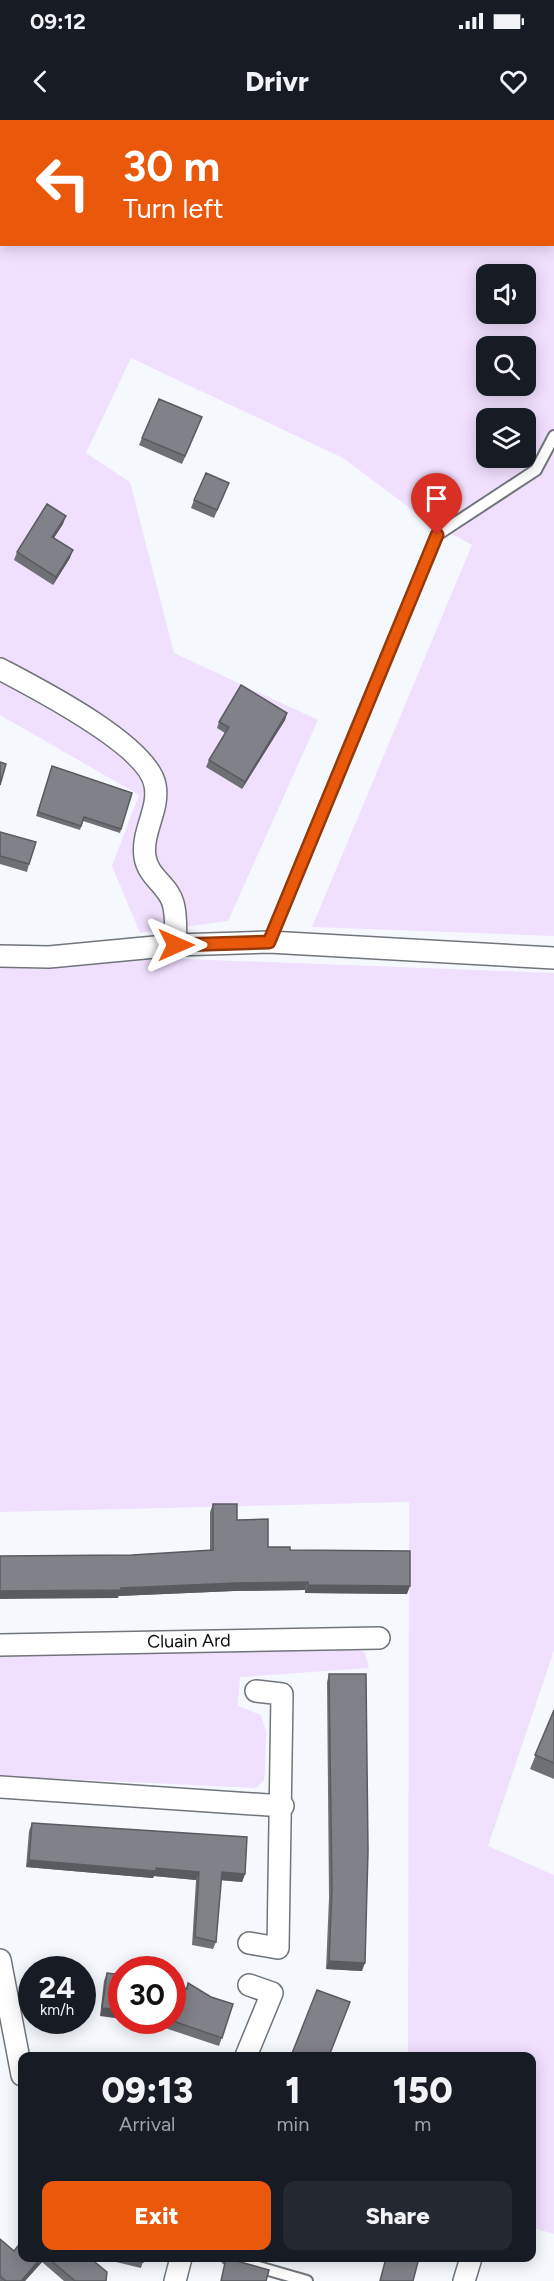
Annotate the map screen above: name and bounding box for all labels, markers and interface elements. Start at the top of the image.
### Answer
text: 09:12 [30,8,86,35]
icon: back [24,65,57,98]
text: Drivr [245,65,309,98]
icon: heart [497,65,530,98]
text: 30 m [123,141,220,192]
icon: left [24,144,102,222]
text: Turn left [123,192,223,225]
map controls [476,264,536,468]
button: sound [476,264,536,324]
button: search [476,336,536,396]
button: layers [476,408,536,468]
pin [411,473,462,535]
icon: arrive [420,482,453,515]
position arrow [144,913,208,977]
street label: Cluain Ard [147,1629,231,1653]
speed limit sign: 30 [108,1956,186,2034]
text: 24 [39,1969,75,2006]
text: km/h [40,2001,74,2019]
text: 09:13 [101,2069,193,2112]
text: 1 [285,2069,301,2112]
text: 150 [393,2069,453,2112]
text: Arrival [119,2112,176,2136]
text: min [277,2112,309,2136]
text: m [414,2112,431,2136]
button: Exit [42,2181,271,2250]
button: Share [283,2181,512,2250]

